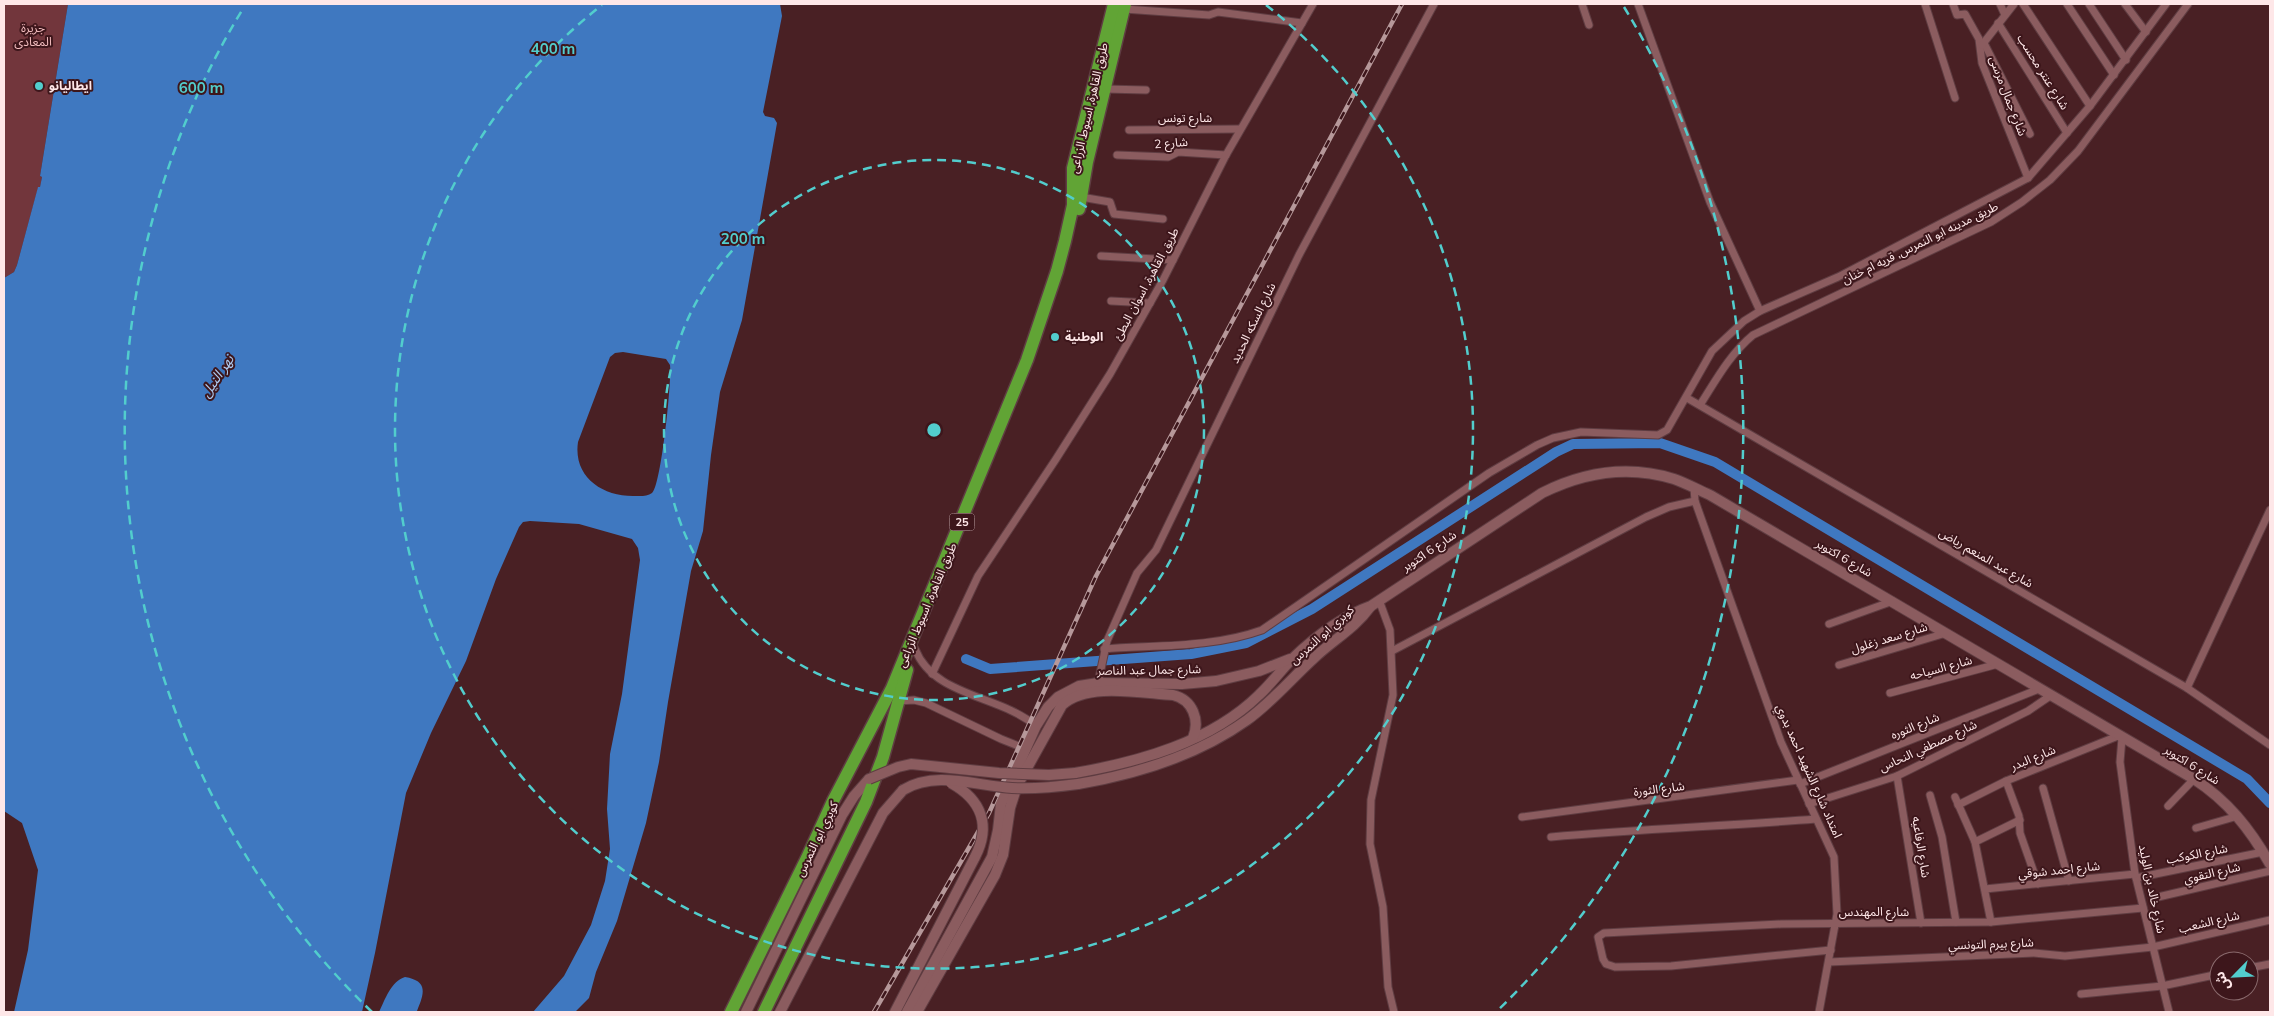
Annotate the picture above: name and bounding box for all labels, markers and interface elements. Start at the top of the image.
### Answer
park label: جزيرة المعادى [14,20,52,49]
street label: شارع عنتر محسب [2013,31,2073,113]
text: 400 m [531,39,575,58]
street label: طريق القاهرة, اسيوط الزراعى [1066,41,1112,175]
street label: شارع جمال مرسى [1984,54,2031,139]
place label: ايطاليانو [49,78,92,93]
text: 600 m [179,78,223,97]
marker: ايطاليانو [33,80,45,92]
street label: شارع تونس [1158,110,1212,127]
street label: شارع 2 [1154,134,1188,153]
street label: طريق مدينه ابو النمرس, قريه ام خنان [1839,198,2001,289]
street label: طريق القاهرة, اسوان البطئ [1109,225,1183,343]
text: 200 m [721,229,765,248]
street label: شارع السكه الحديد [1227,280,1280,366]
place label: الوطنية [1065,329,1103,344]
marker: الوطنية [1049,331,1061,343]
water label: نهر النيل [196,351,238,401]
centre of rings [925,421,943,439]
road number: 25 [950,514,974,530]
street label: شارع عبد المنعم رياض [1936,525,2036,592]
street label: شارع 6 اكتوبر [1398,527,1460,577]
street label: شارع 6 اكتوبر [1811,535,1875,581]
street label: طريق القاهرة, اسيوط الزراعى [893,540,961,670]
street label: كوبري ابو النمرس [1286,601,1360,670]
street label: شارع سعد زغلول [1849,619,1930,658]
street label: شارع السياحه [1908,652,1974,685]
street label: شارع جمال عبد الناصر [1096,661,1201,680]
street label: امتداد شارع الشهيد احمد بدوي [1771,702,1846,841]
street label: شارع الثوره [1888,709,1942,744]
street label: شارع مصطفي النحاس [1876,716,1980,777]
street label: شارع 6 اكتوبر [2160,741,2223,789]
street label: شارع البدر [2007,742,2058,776]
street label: شارع الثورة [1633,778,1686,801]
street label: كوبري ابو النمرس [792,798,844,880]
street label: شارع الرفاعيه [1907,815,1934,879]
street label: شارع الكوكب [2165,840,2229,869]
street label: شارع خالد بن الوليد [2134,843,2169,935]
street label: شارع احمد شوقي [2017,858,2101,884]
street label: شارع التقوي [2182,859,2242,889]
street label: شارع المهندس [1839,904,1909,921]
street label: شارع الشعب [2177,907,2241,938]
street label: شارع بيرم التونسي [1948,935,2034,955]
north arrow [2209,951,2259,1001]
text: ش [2210,969,2234,994]

